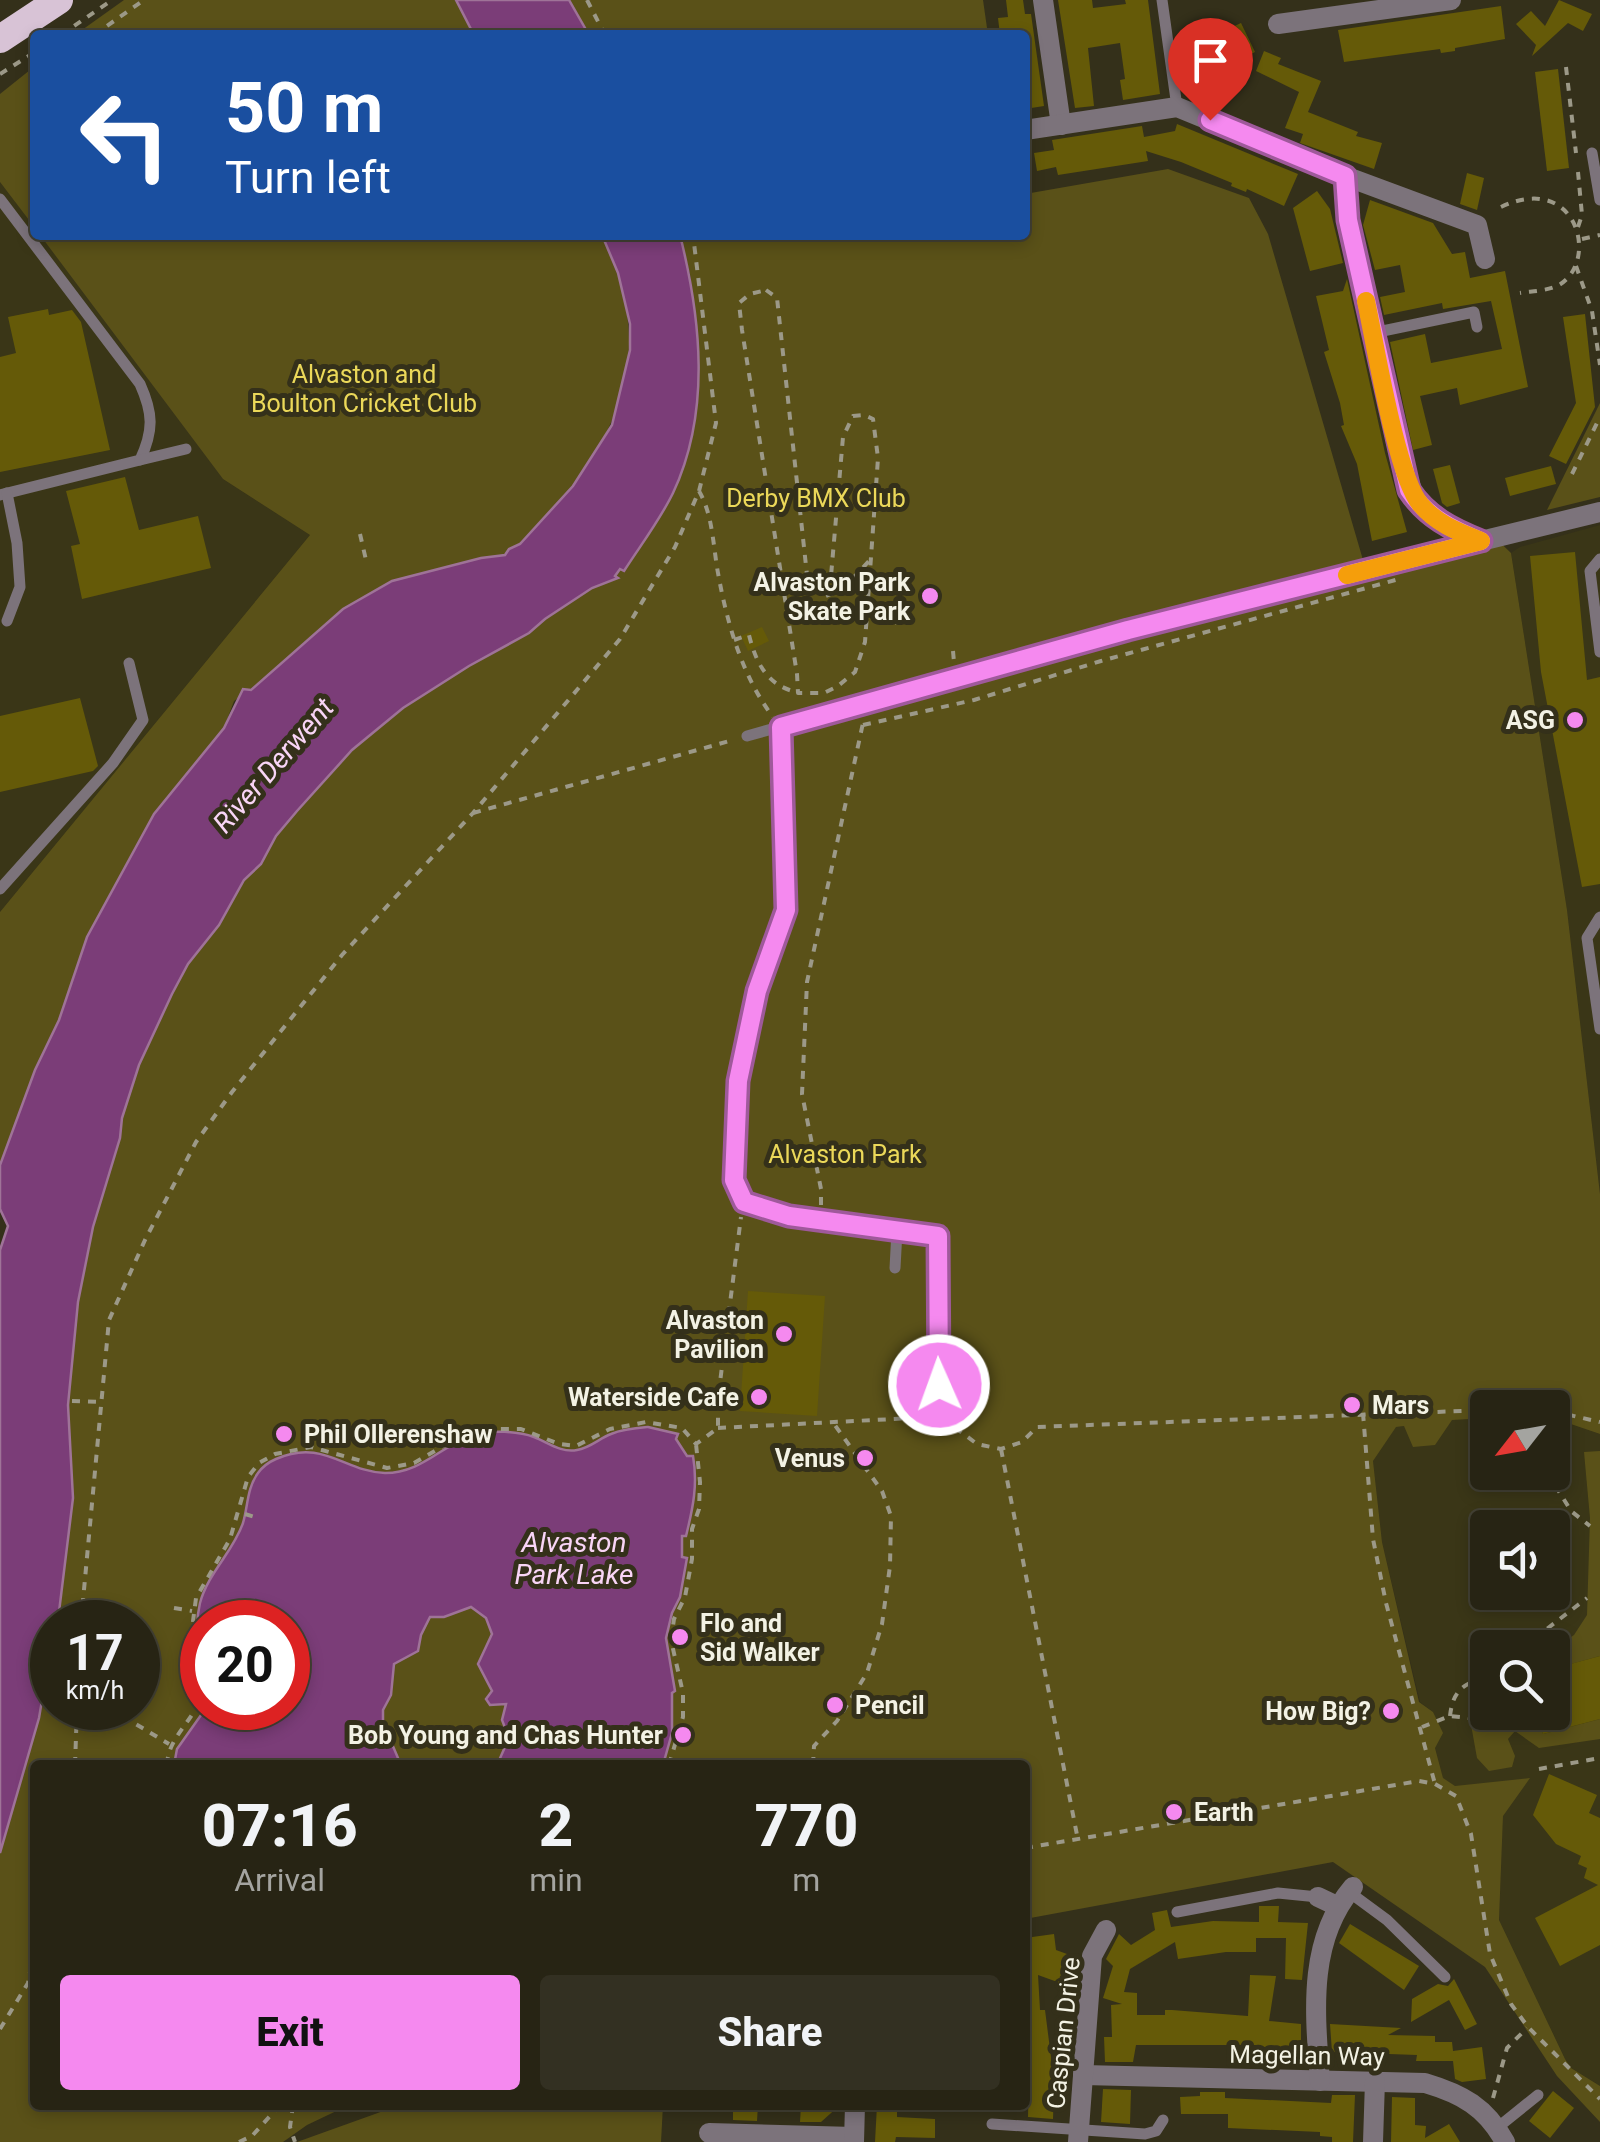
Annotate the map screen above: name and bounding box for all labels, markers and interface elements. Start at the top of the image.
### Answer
pin [1168,18,1253,121]
icon: arrive [1183,33,1238,88]
text: 50 m [225,67,383,149]
icon: left [60,70,190,200]
text: Turn left [225,151,391,204]
park label: Alvaston and Boulton Cricket Club [251,360,477,418]
park label: Derby BMX Club [726,484,906,513]
place label: Alvaston Park Skate Park [754,568,911,626]
marker: Alvaston Park Skate Park [919,585,941,607]
water label: River Derwent [206,691,341,839]
place label: ASG [1506,706,1555,735]
marker: ASG [1564,709,1586,731]
park label: Alvaston Park [768,1140,922,1169]
place label: Alvaston Pavilion [666,1306,764,1364]
marker: Alvaston Pavilion [773,1323,795,1345]
position arrow [887,1333,991,1437]
place label: Waterside Cafe [568,1383,739,1412]
marker: Waterside Cafe [748,1386,770,1408]
north arrow [1470,1390,1570,1490]
map controls [1470,1390,1570,1730]
place label: Mars [1372,1391,1429,1420]
marker: Mars [1341,1394,1363,1416]
place label: Phil Ollerenshaw [304,1420,493,1449]
marker: Phil Ollerenshaw [273,1423,295,1445]
place label: Venus [775,1444,845,1473]
marker: Venus [854,1447,876,1469]
button: sound [1470,1510,1570,1610]
water label: Alvaston Park Lake [515,1526,633,1591]
speed limit sign: 20 [180,1600,310,1730]
place label: Flo and Sid Walker [700,1609,820,1667]
text: 17 [66,1624,124,1682]
marker: Flo and Sid Walker [669,1626,691,1648]
button: search [1470,1630,1570,1730]
text: km/h [66,1676,124,1705]
place label: Pencil [855,1691,925,1720]
marker: Pencil [824,1694,846,1716]
place label: How Big? [1265,1697,1371,1726]
marker: How Big? [1380,1700,1402,1722]
place label: Bob Young and Chas Hunter [348,1721,663,1750]
marker: Bob Young and Chas Hunter [672,1724,694,1746]
text: 07:16 [202,1790,358,1861]
text: 2 [539,1790,573,1861]
text: 770 [754,1790,858,1861]
place label: Earth [1194,1798,1254,1827]
marker: Earth [1163,1801,1185,1823]
text: Arrival [234,1861,325,1899]
text: min [529,1861,583,1899]
text: m [792,1861,820,1899]
street label: Caspian Drive [1041,1956,1086,2110]
button: Exit [60,1975,520,2090]
button: Share [540,1975,1000,2090]
street label: Magellan Way [1229,2040,1385,2071]

